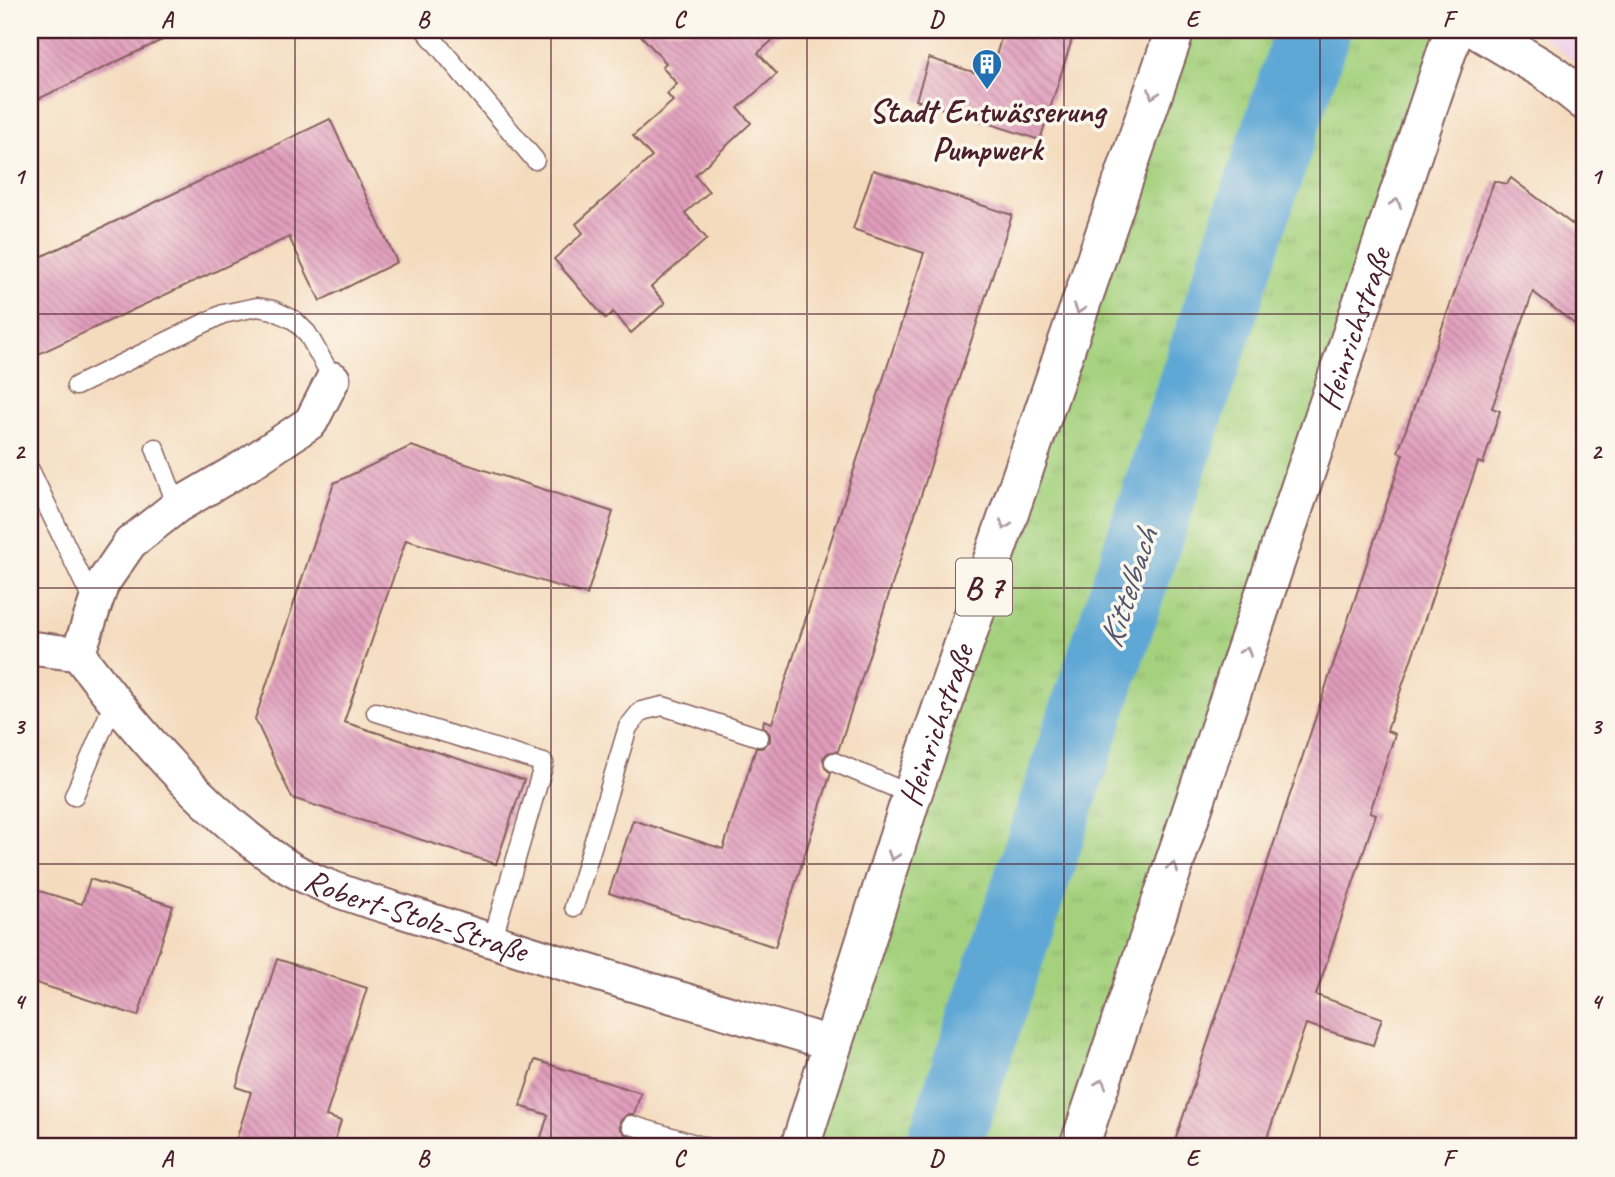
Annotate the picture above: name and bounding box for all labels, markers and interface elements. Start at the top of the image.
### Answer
text: A [161,5,175,34]
text: B [417,5,431,34]
text: C [674,5,688,34]
text: D [929,5,945,34]
text: E [1186,5,1202,34]
text: F [1443,5,1459,34]
building icon: Stadt Entwässerung Pumpwerk [970,47,1004,91]
one-way arrow [1147,88,1161,100]
place label: Stadt Entwässerung Pumpwerk [869,90,1108,170]
text: 1 [14,162,27,191]
text: 1 [1591,162,1604,191]
one-way arrow [1388,198,1402,210]
street label: Heinrichstraße [1307,240,1401,415]
one-way arrow [1073,303,1087,315]
text: 2 [14,437,27,466]
text: 2 [1591,437,1604,466]
one-way arrow [999,518,1013,530]
water label: Kittelbach [1088,521,1169,653]
road number: B 7 [956,558,1012,616]
street label: Heinrichstraße [889,637,984,811]
one-way arrow [1238,646,1252,658]
text: 3 [14,712,27,741]
text: 3 [1591,712,1604,741]
one-way arrow [886,850,901,862]
street label: Robert-Stolz-Straße [298,858,535,972]
one-way arrow [1165,861,1179,874]
text: 4 [14,987,27,1016]
text: 4 [1591,987,1604,1016]
one-way arrow [1093,1077,1107,1089]
text: A [161,1144,175,1173]
text: B [417,1144,431,1173]
text: C [674,1144,688,1173]
text: D [929,1144,945,1173]
text: E [1186,1144,1202,1173]
text: F [1443,1144,1459,1173]

